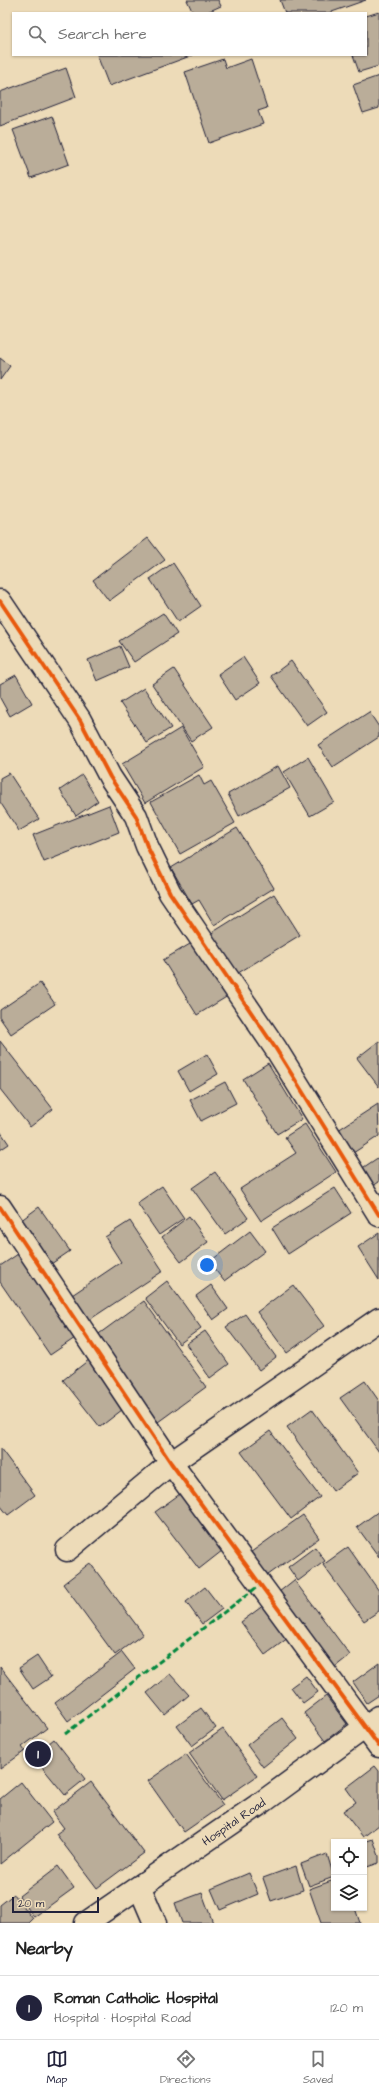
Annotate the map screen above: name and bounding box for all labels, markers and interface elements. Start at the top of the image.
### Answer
search box [12,12,367,56]
icon: search [26,23,48,45]
text: Search here [58,24,147,45]
your location [197,1255,217,1275]
pin: 1 [25,1739,51,1769]
street label: Hospital Road [198,1794,269,1850]
map controls [331,1839,367,1911]
button: locate [331,1839,367,1875]
button: layers [331,1875,367,1911]
scale bar [12,1895,99,1914]
text: 20 m [18,1896,44,1911]
text: Nearby [16,1937,73,1961]
text: Roman Catholic Hospital [54,1988,218,2009]
text: 1 [28,1999,30,2017]
text: 120 m [330,1999,363,2017]
text: Hospital · Hospital Road [54,2009,191,2027]
tab: Map [46,2048,68,2087]
tab: Directions [160,2048,211,2087]
tab: Saved [303,2048,333,2087]

